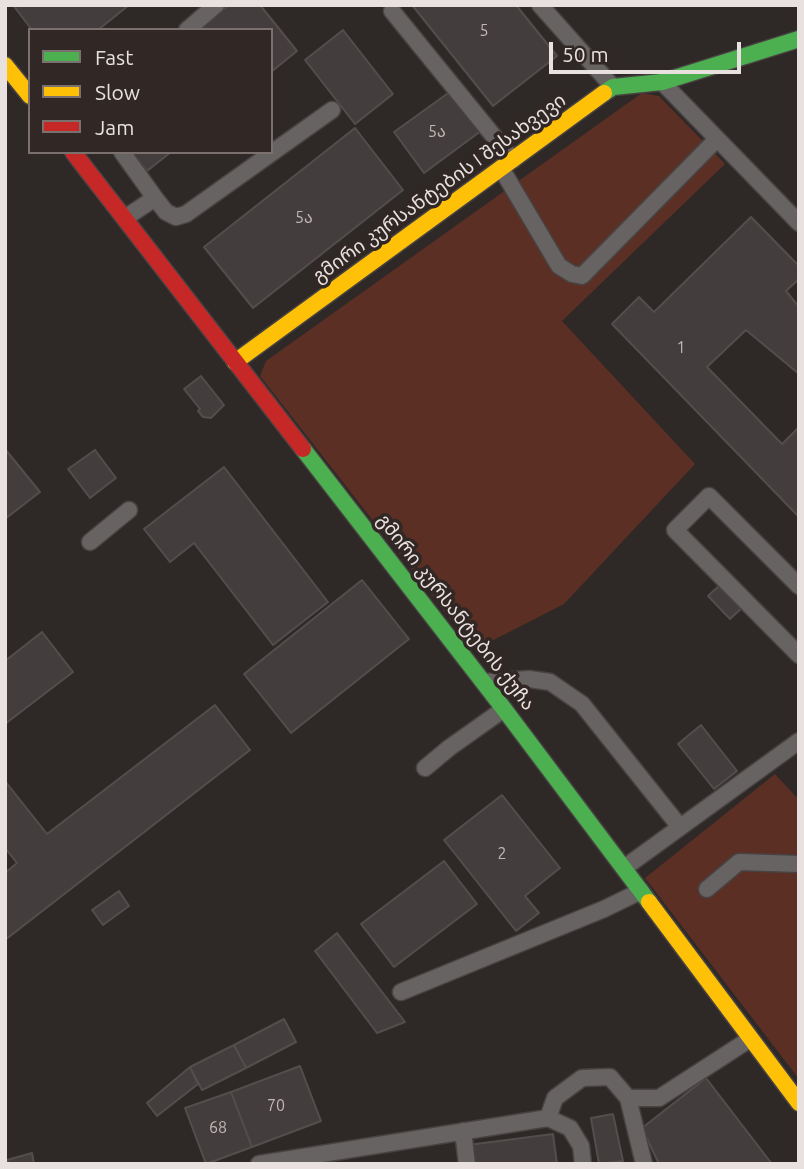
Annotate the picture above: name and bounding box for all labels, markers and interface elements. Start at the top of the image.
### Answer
house number: 5 [479,21,489,41]
legend [28,28,273,154]
scale bar [552,28,744,72]
text: 50 m [562,42,609,66]
text: Fast [95,45,133,69]
text: Slow [95,80,140,104]
street label: გმირი კურსანტების I შესახვევი [308,88,570,288]
text: Jam [95,115,134,139]
house number: 5ა [428,122,446,142]
house number: 5ა [295,208,313,228]
house number: 1 [676,338,686,358]
street label: გმირი კურსანტების ქუჩა [372,509,540,715]
house number: 2 [497,844,507,864]
house number: 70 [267,1096,285,1116]
house number: 68 [209,1118,227,1138]

